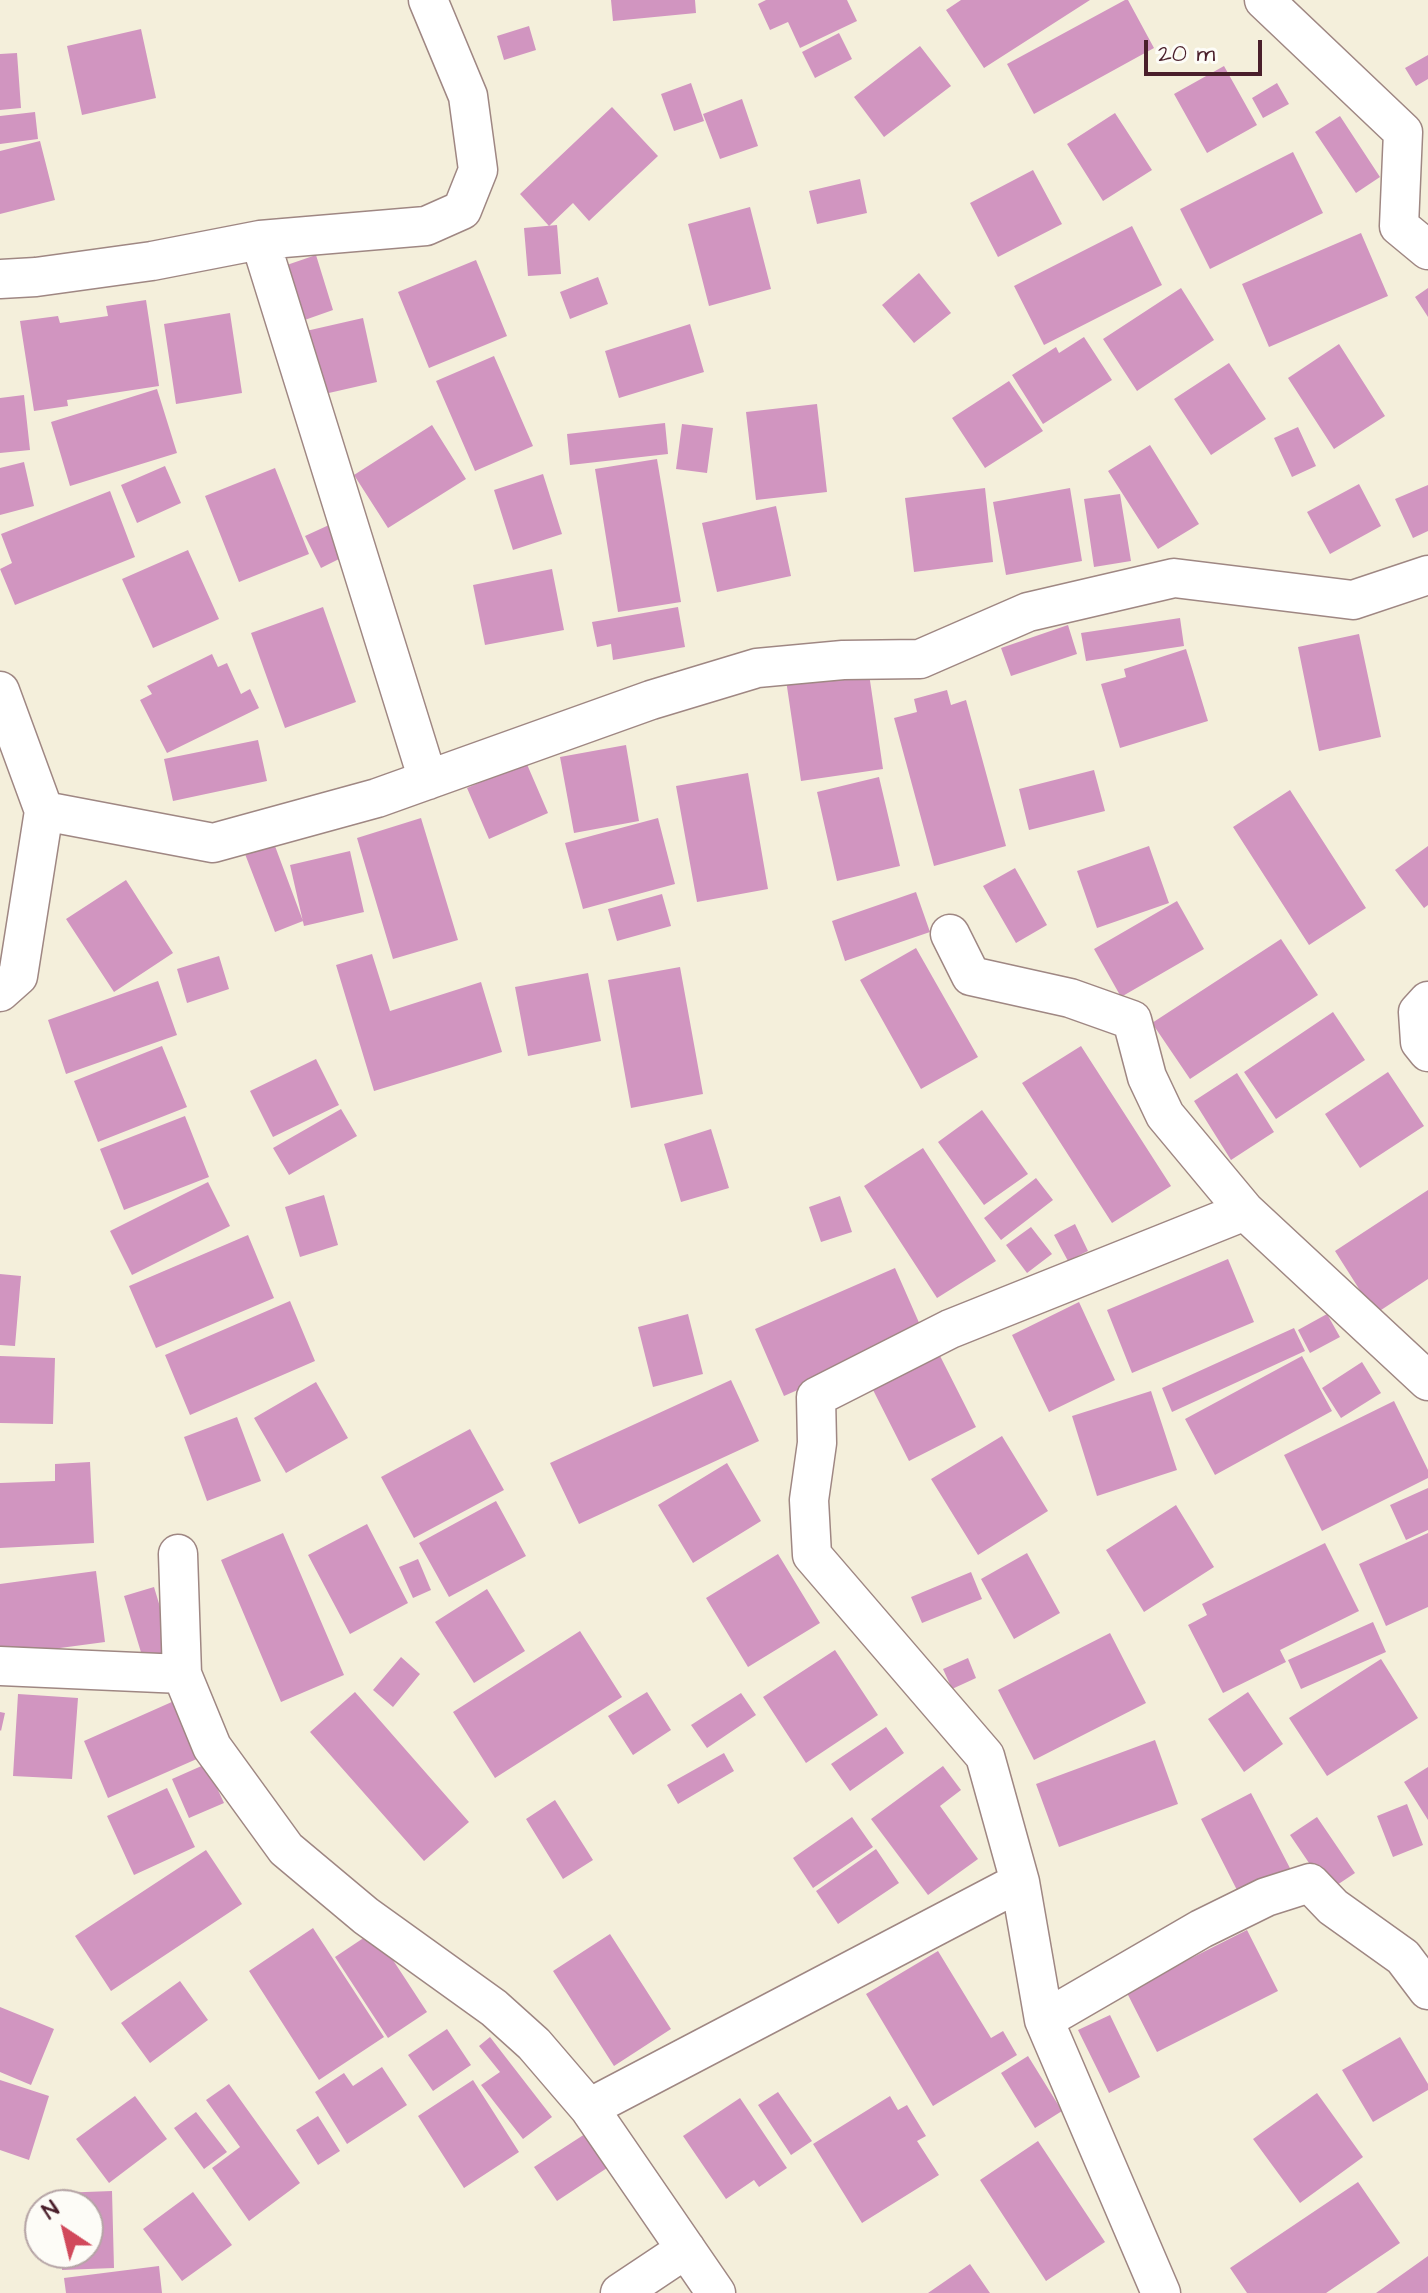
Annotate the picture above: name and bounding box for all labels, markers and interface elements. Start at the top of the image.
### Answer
scale bar [1148,24,1266,74]
text: 20 m [1158,37,1215,71]
north arrow [24,2189,104,2269]
text: N [37,2194,66,2227]

